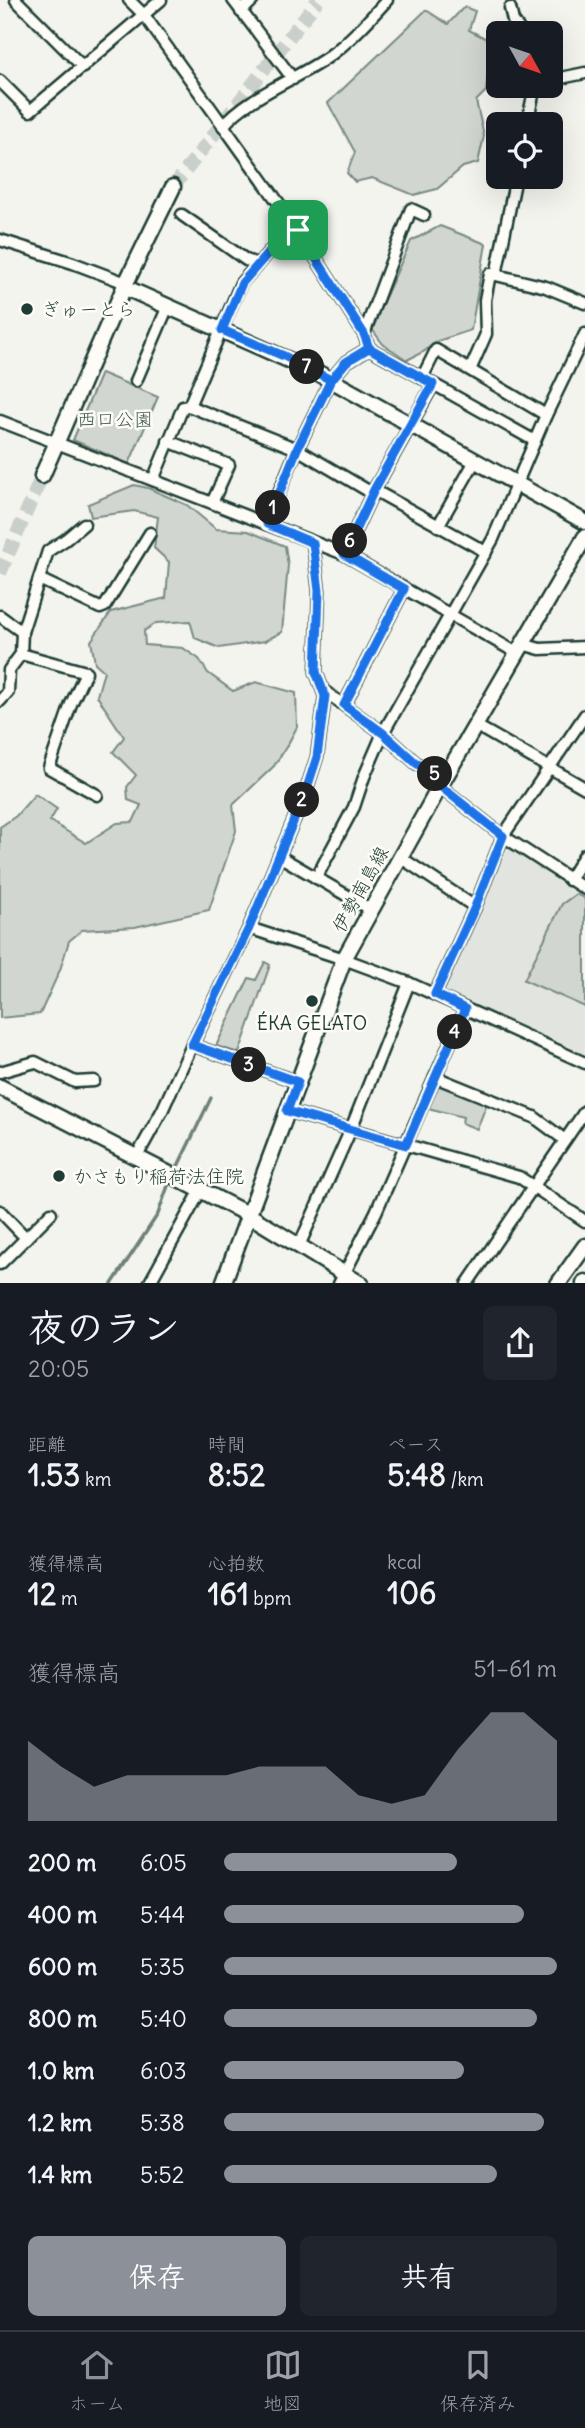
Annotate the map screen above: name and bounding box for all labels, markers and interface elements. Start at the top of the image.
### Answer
north arrow [486,21,564,98]
map controls [486,21,563,189]
button: locate [486,112,563,189]
pin [268,200,328,260]
icon: arrive [279,211,317,249]
place label: ぎゅーとら [41,297,136,321]
marker: ぎゅーとら [19,301,35,317]
pin: 7 [290,350,324,384]
text: 7 [302,354,311,378]
park label: 西口公園 [77,407,153,431]
pin: 1 [256,490,290,526]
text: 1 [269,495,276,519]
pin: 6 [332,524,368,558]
text: 6 [344,528,355,552]
pin: 5 [418,756,452,792]
text: 5 [429,761,440,785]
pin: 2 [284,782,320,818]
text: 2 [296,787,307,811]
street label: 伊勢南島線 [326,842,394,936]
marker: ÉKA GELATO [304,993,320,1009]
place label: ÉKA GELATO [257,1011,367,1035]
pin: 4 [438,1014,472,1050]
text: 4 [449,1019,460,1043]
pin: 3 [232,1048,266,1082]
text: 3 [243,1052,254,1076]
place label: かさもり稲荷法住院 [73,1164,244,1188]
marker: かさもり稲荷法住院 [51,1168,67,1184]
text: 夜のラン [28,1304,180,1351]
button: share [483,1306,557,1380]
text: 20:05 [28,1354,89,1383]
text: 距離 [28,1432,66,1456]
text: 時間 [208,1432,246,1456]
text: ペース [387,1432,443,1456]
text: 1.53 [28,1456,80,1494]
text: 8:52 [208,1456,265,1494]
text: 5:48 [387,1456,446,1494]
text: km [80,1467,111,1491]
text: /km [446,1467,484,1491]
text: kcal [387,1550,422,1574]
text: 獲得標高 [28,1551,104,1575]
text: 心拍数 [208,1551,265,1575]
text: 106 [387,1574,436,1612]
text: 12 [28,1575,56,1613]
text: 161 [208,1575,249,1613]
text: m [56,1586,78,1610]
text: bpm [249,1586,291,1610]
text: 51–61 m [474,1654,557,1683]
text: 獲得標高 [28,1658,120,1687]
text: 200 m [28,1848,97,1877]
text: 6:05 [140,1848,187,1877]
text: 400 m [28,1900,97,1929]
text: 5:44 [140,1900,185,1929]
text: 600 m [28,1952,97,1981]
text: 5:35 [140,1952,185,1981]
text: 800 m [28,2004,97,2033]
text: 5:40 [140,2004,187,2033]
text: 1.0 km [28,2056,94,2085]
text: 6:03 [140,2056,187,2085]
text: 1.2 km [28,2108,92,2137]
text: 5:38 [140,2108,185,2137]
text: 1.4 km [28,2160,92,2189]
text: 5:52 [140,2160,184,2189]
button: 保存 [28,2236,286,2316]
button: 共有 [300,2236,557,2316]
tab: ホーム [69,2346,125,2415]
tab: 地図 [264,2346,302,2415]
tab: 保存済み [440,2346,516,2415]

